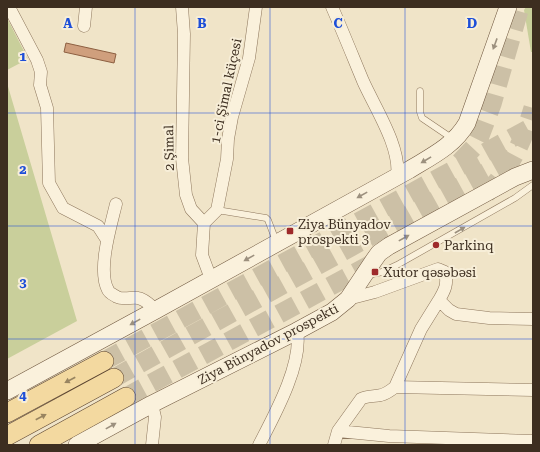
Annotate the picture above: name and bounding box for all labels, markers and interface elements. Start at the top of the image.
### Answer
text: A [63,16,73,31]
text: B [197,16,207,31]
text: C [333,16,343,31]
text: D [467,16,477,31]
street label: 1-ci Şimal küçesi [208,37,244,145]
one-way arrow [492,38,498,50]
text: 1 [19,49,27,64]
street label: 2 Şimal [161,125,177,171]
one-way arrow [420,156,432,163]
text: 2 [19,162,27,177]
one-way arrow [357,192,368,199]
place label: Ziya Bünyadov prospekti 3 [298,217,391,247]
marker: Ziya Bünyadov prospekti 3 [285,226,295,236]
one-way arrow [454,226,466,233]
one-way arrow [398,235,410,241]
place label: Parkinq [444,238,494,253]
marker: Parkinq [431,240,441,250]
one-way arrow [243,255,255,262]
place label: Xutor qəsəbəsi [383,265,476,280]
marker: Xutor qəsəbəsi [370,267,380,277]
text: 3 [19,275,27,290]
street label: Ziya Bünyadov prospekti [195,301,341,387]
one-way arrow [129,318,141,325]
one-way arrow [64,376,76,383]
text: 4 [19,388,27,403]
one-way arrow [35,414,47,421]
one-way arrow [105,423,117,430]

